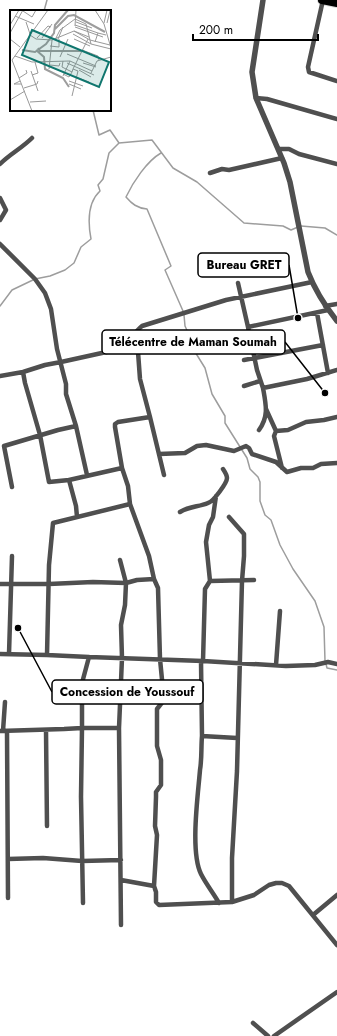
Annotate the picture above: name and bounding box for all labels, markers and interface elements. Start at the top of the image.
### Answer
inset map [10,10,111,111]
scale bar [193,16,318,42]
text: 200 m [199,21,233,39]
callout: Bureau GRET [198,253,289,277]
text: Bureau GRET [207,256,282,274]
callout: Télécentre de Maman Soumah [102,330,285,354]
text: Télécentre de Maman Soumah [109,333,277,351]
callout: Concession de Youssouf [52,680,203,704]
text: Concession de Youssouf [60,683,195,701]

